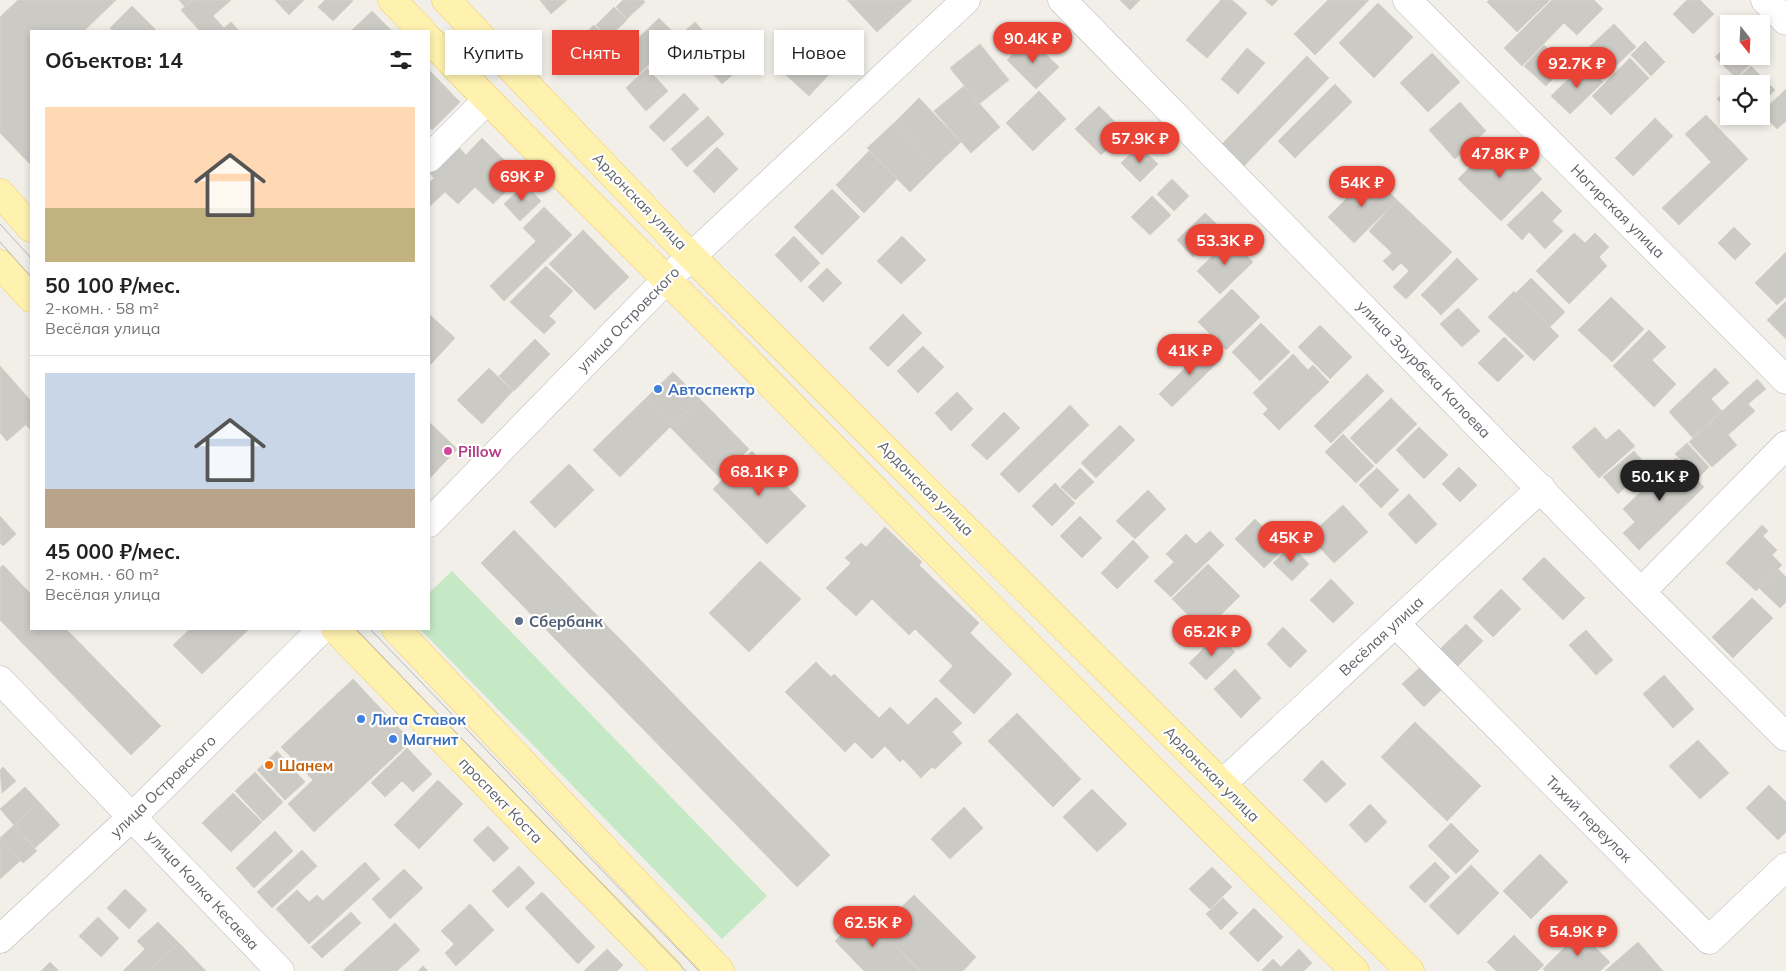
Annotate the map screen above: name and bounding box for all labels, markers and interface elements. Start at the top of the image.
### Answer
north arrow [1720,15,1770,65]
map controls [1720,15,1770,125]
pin: 90.4K ₽ [987,22,1079,64]
text: 90.4K ₽ [1004,28,1062,48]
chip: Купить [445,30,542,75]
chip: Снять [552,30,639,75]
chip: Фильтры [649,30,764,75]
chip: Новое [774,30,864,75]
icon: filters [387,46,415,74]
pin: 92.7K ₽ [1531,46,1623,89]
text: Объектов: 14 [45,47,183,73]
text: 92.7K ₽ [1548,53,1606,73]
button: locate [1720,75,1770,125]
pin: 57.9K ₽ [1094,121,1186,164]
text: 57.9K ₽ [1111,128,1169,148]
pin: 47.8K ₽ [1454,136,1546,179]
icon: home [185,140,275,230]
text: 47.8K ₽ [1471,143,1529,163]
street label: Ардонская улица [589,148,691,254]
pin: 69K ₽ [487,160,557,202]
street label: Ногирская улица [1567,160,1669,262]
text: 69K ₽ [500,166,544,186]
pin: 54K ₽ [1327,166,1397,208]
text: 54K ₽ [1340,172,1384,192]
pin: 53.3K ₽ [1179,224,1271,266]
text: 53.3K ₽ [1196,230,1254,250]
street label: улица Островского [573,262,683,376]
text: 50 100 ₽/мес. [45,272,180,298]
street label: улица Заурбека Калоева [1353,296,1495,442]
text: 2-комн. · 58 m² [45,298,159,318]
text: Весёлая улица [45,318,160,338]
pin: 41K ₽ [1155,334,1225,376]
text: 41K ₽ [1168,340,1212,360]
place label: Автоспектр [668,380,755,399]
marker: Автоспектр [652,383,664,395]
icon: home [185,405,275,495]
street label: Ардонская улица [874,436,978,540]
place label: Pillow [458,442,502,461]
marker: Pillow [442,445,454,457]
pin: 68.1K ₽ [713,454,805,497]
pin: 50.1K ₽ [1614,460,1706,502]
text: 68.1K ₽ [730,461,788,481]
text: 50.1K ₽ [1631,466,1689,486]
pin: 45K ₽ [1256,520,1326,563]
text: 45K ₽ [1269,527,1313,547]
text: 45 000 ₽/мес. [45,538,180,564]
text: 2-комн. · 60 m² [45,564,159,584]
text: Весёлая улица [45,584,160,604]
street label: Весёлая улица [1335,592,1427,680]
place label: Сбербанк [529,612,603,631]
pin: 65.2K ₽ [1166,614,1258,657]
marker: Сбербанк [513,615,525,627]
text: 65.2K ₽ [1183,621,1241,641]
place label: Лига Ставок [371,710,466,729]
marker: Лига Ставок [355,713,367,725]
street label: Ардонская улица [1160,722,1264,826]
place label: Магнит [403,730,459,749]
street label: улица Островского [106,731,220,841]
marker: Магнит [387,733,399,745]
street label: проспект Коста [455,753,547,847]
place label: Шанем [279,756,333,775]
marker: Шанем [263,759,275,771]
street label: Тихий переулок [1542,772,1637,867]
street label: улица Колка Кесаева [143,826,263,954]
pin: 62.5K ₽ [827,906,919,948]
text: 62.5K ₽ [844,912,902,932]
pin: 54.9K ₽ [1532,914,1624,957]
text: 54.9K ₽ [1549,921,1607,941]

